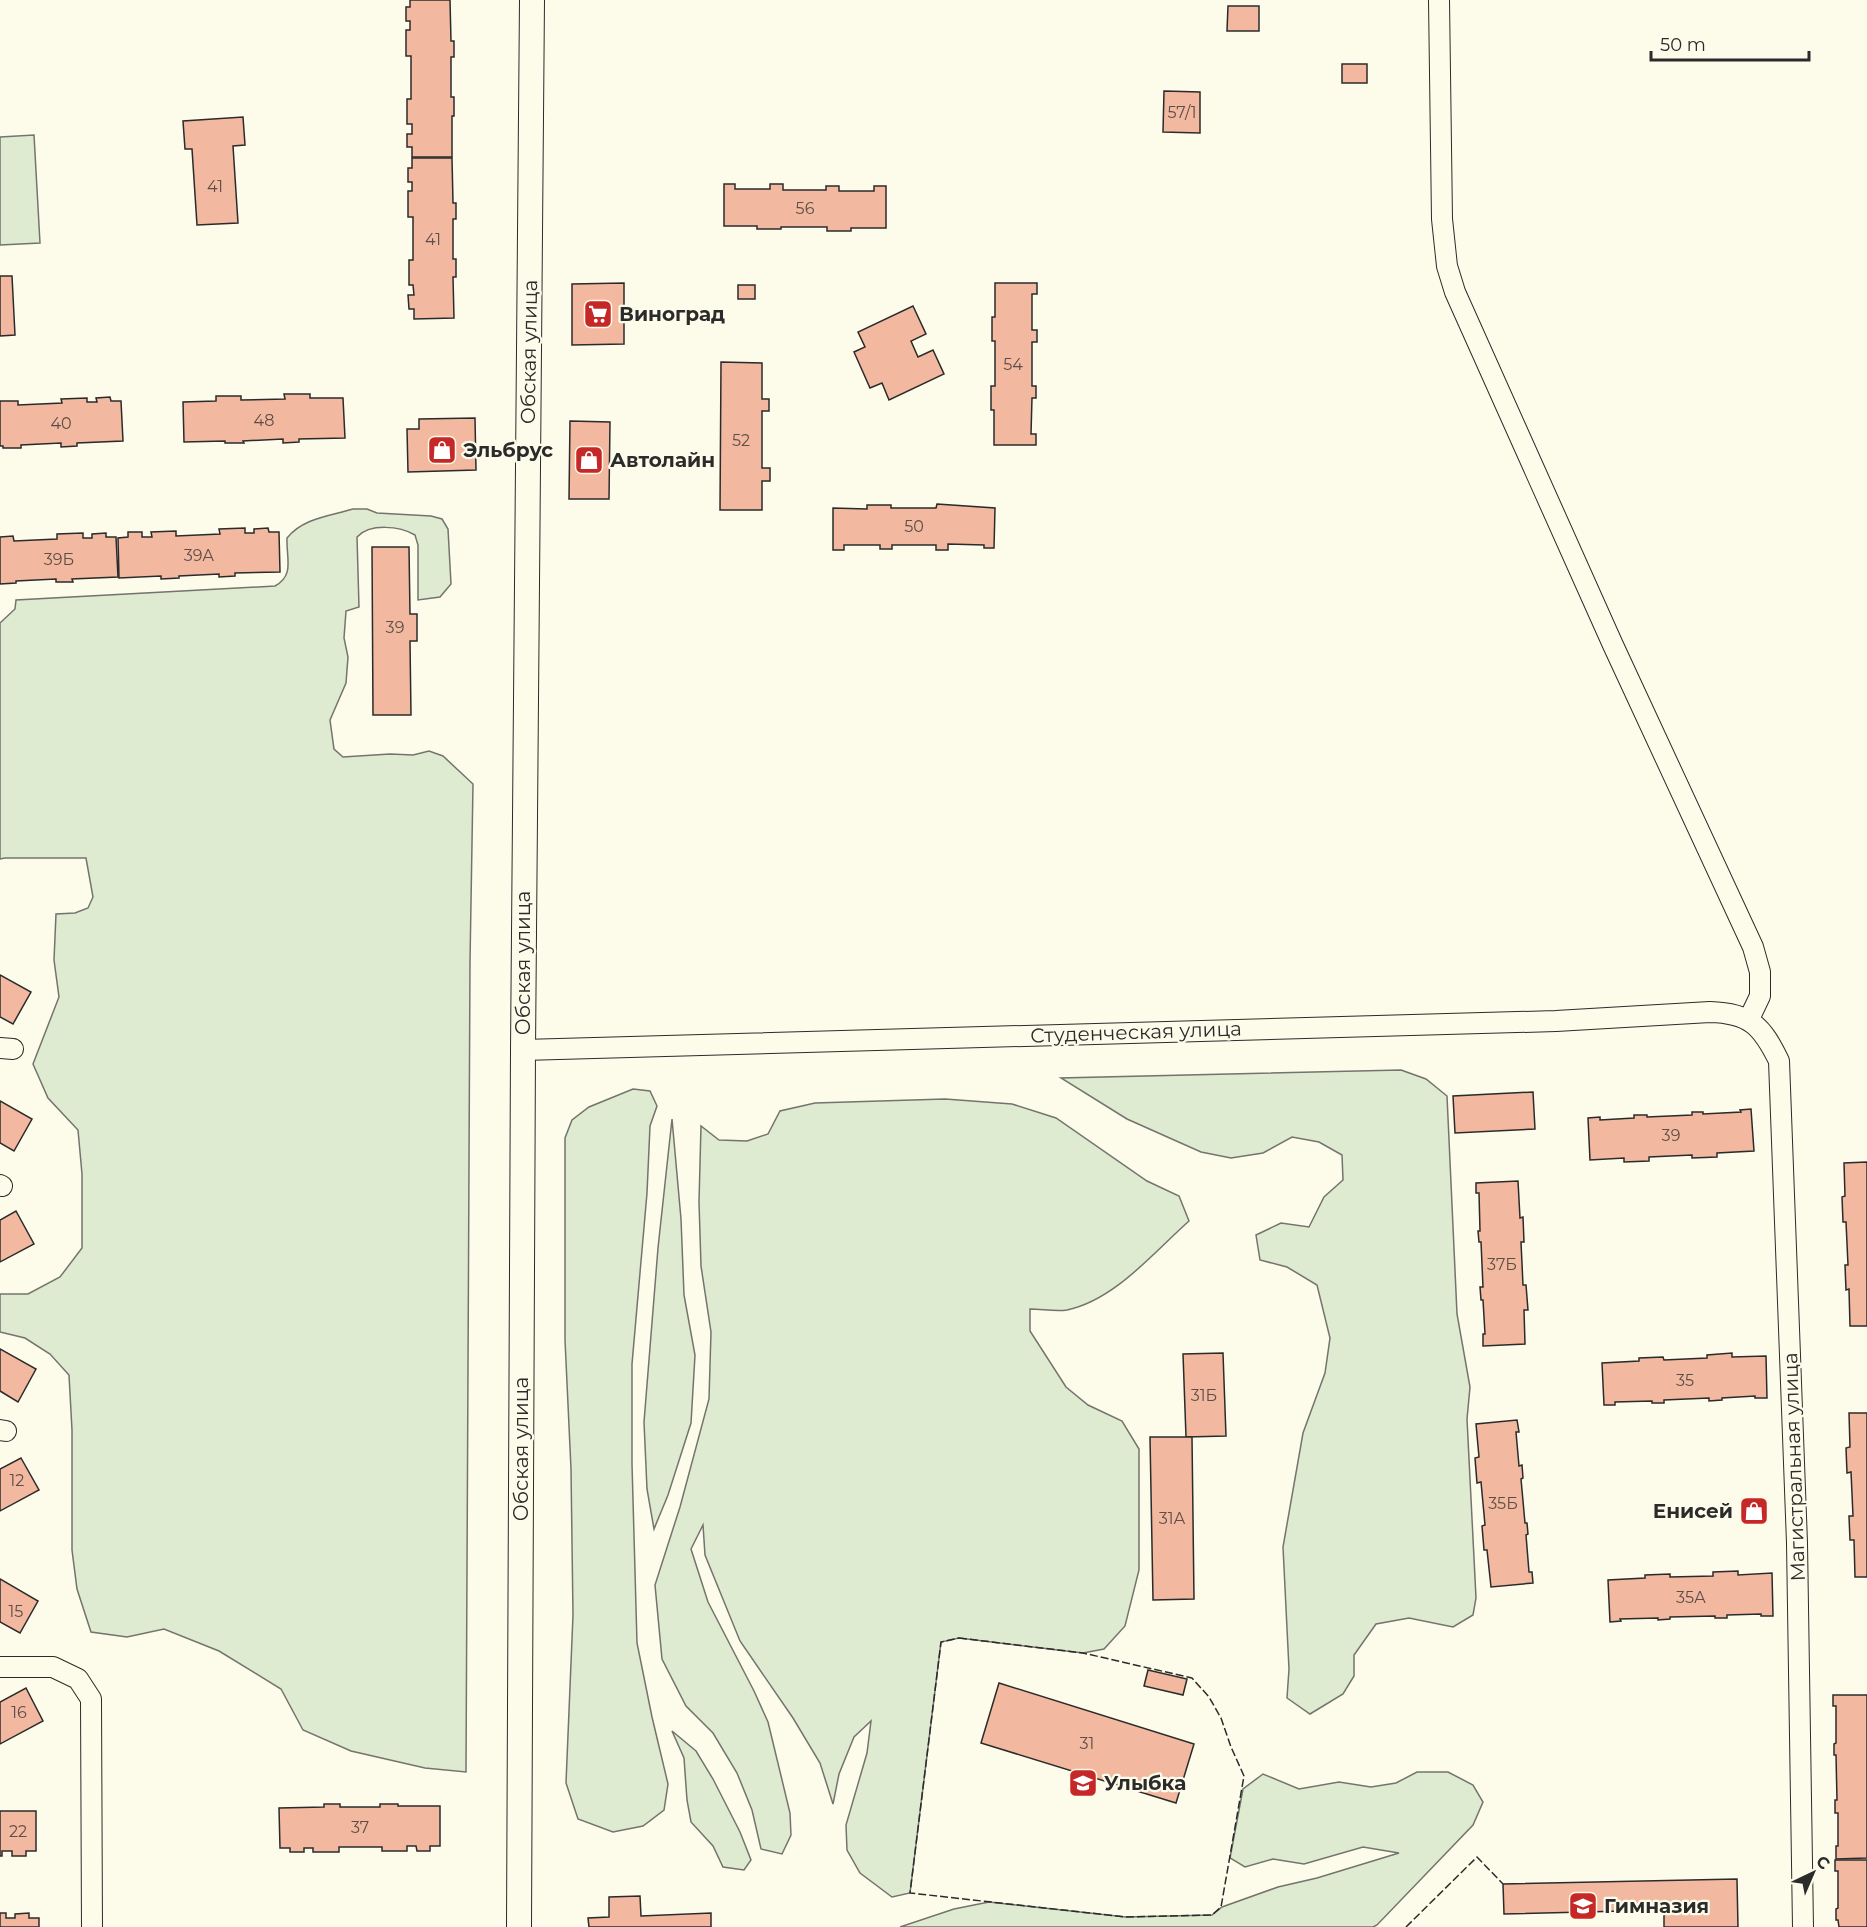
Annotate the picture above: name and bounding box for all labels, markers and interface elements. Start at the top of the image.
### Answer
scale bar [1651,24,1808,62]
text: 50 m [1660,34,1706,56]
house number: 57/1 [1167,103,1197,122]
house number: 41 [207,177,223,196]
house number: 56 [796,199,815,218]
house number: 41 [425,230,441,249]
street label: Обская улица [516,280,542,424]
supermarket icon: Виноград [582,298,614,330]
place label: Виноград [619,302,725,326]
house number: 54 [1003,355,1023,374]
house number: 48 [254,411,274,430]
house number: 40 [50,414,72,433]
house number: 52 [732,431,750,450]
shop icon: Эльбрус [426,434,458,466]
place label: Эльбрус [463,438,553,462]
shop icon: Автолайн [573,444,605,476]
place label: Автолайн [610,448,715,472]
house number: 50 [904,517,924,536]
house number: 39А [184,546,214,565]
house number: 39Б [44,550,74,569]
house number: 39 [386,618,404,637]
street label: Обская улица [511,891,535,1035]
street label: Студенческая улица [1030,1016,1242,1048]
house number: 39 [1662,1126,1680,1145]
house number: 37Б [1487,1255,1517,1274]
street label: Магистральная улица [1778,1352,1810,1582]
house number: 35 [1676,1371,1694,1390]
street label: Обская улица [509,1377,533,1521]
house number: 31Б [1191,1386,1217,1405]
house number: 12 [10,1471,24,1490]
house number: 35Б [1488,1494,1518,1513]
shop icon: Енисей [1738,1495,1770,1527]
place label: Енисей [1653,1499,1733,1523]
house number: 31А [1159,1509,1185,1528]
house number: 35А [1676,1588,1706,1607]
house number: 15 [9,1602,23,1621]
house number: 16 [11,1703,27,1722]
house number: 31 [1080,1734,1094,1753]
school or university icon: Улыбка [1067,1767,1099,1799]
place label: Улыбка [1104,1771,1186,1795]
house number: 37 [351,1818,369,1837]
house number: 22 [9,1822,27,1841]
north arrow [1783,1843,1843,1903]
text: С [1812,1852,1834,1874]
school or university icon: Гимназия [1567,1890,1599,1922]
place label: Гимназия [1604,1894,1709,1918]

